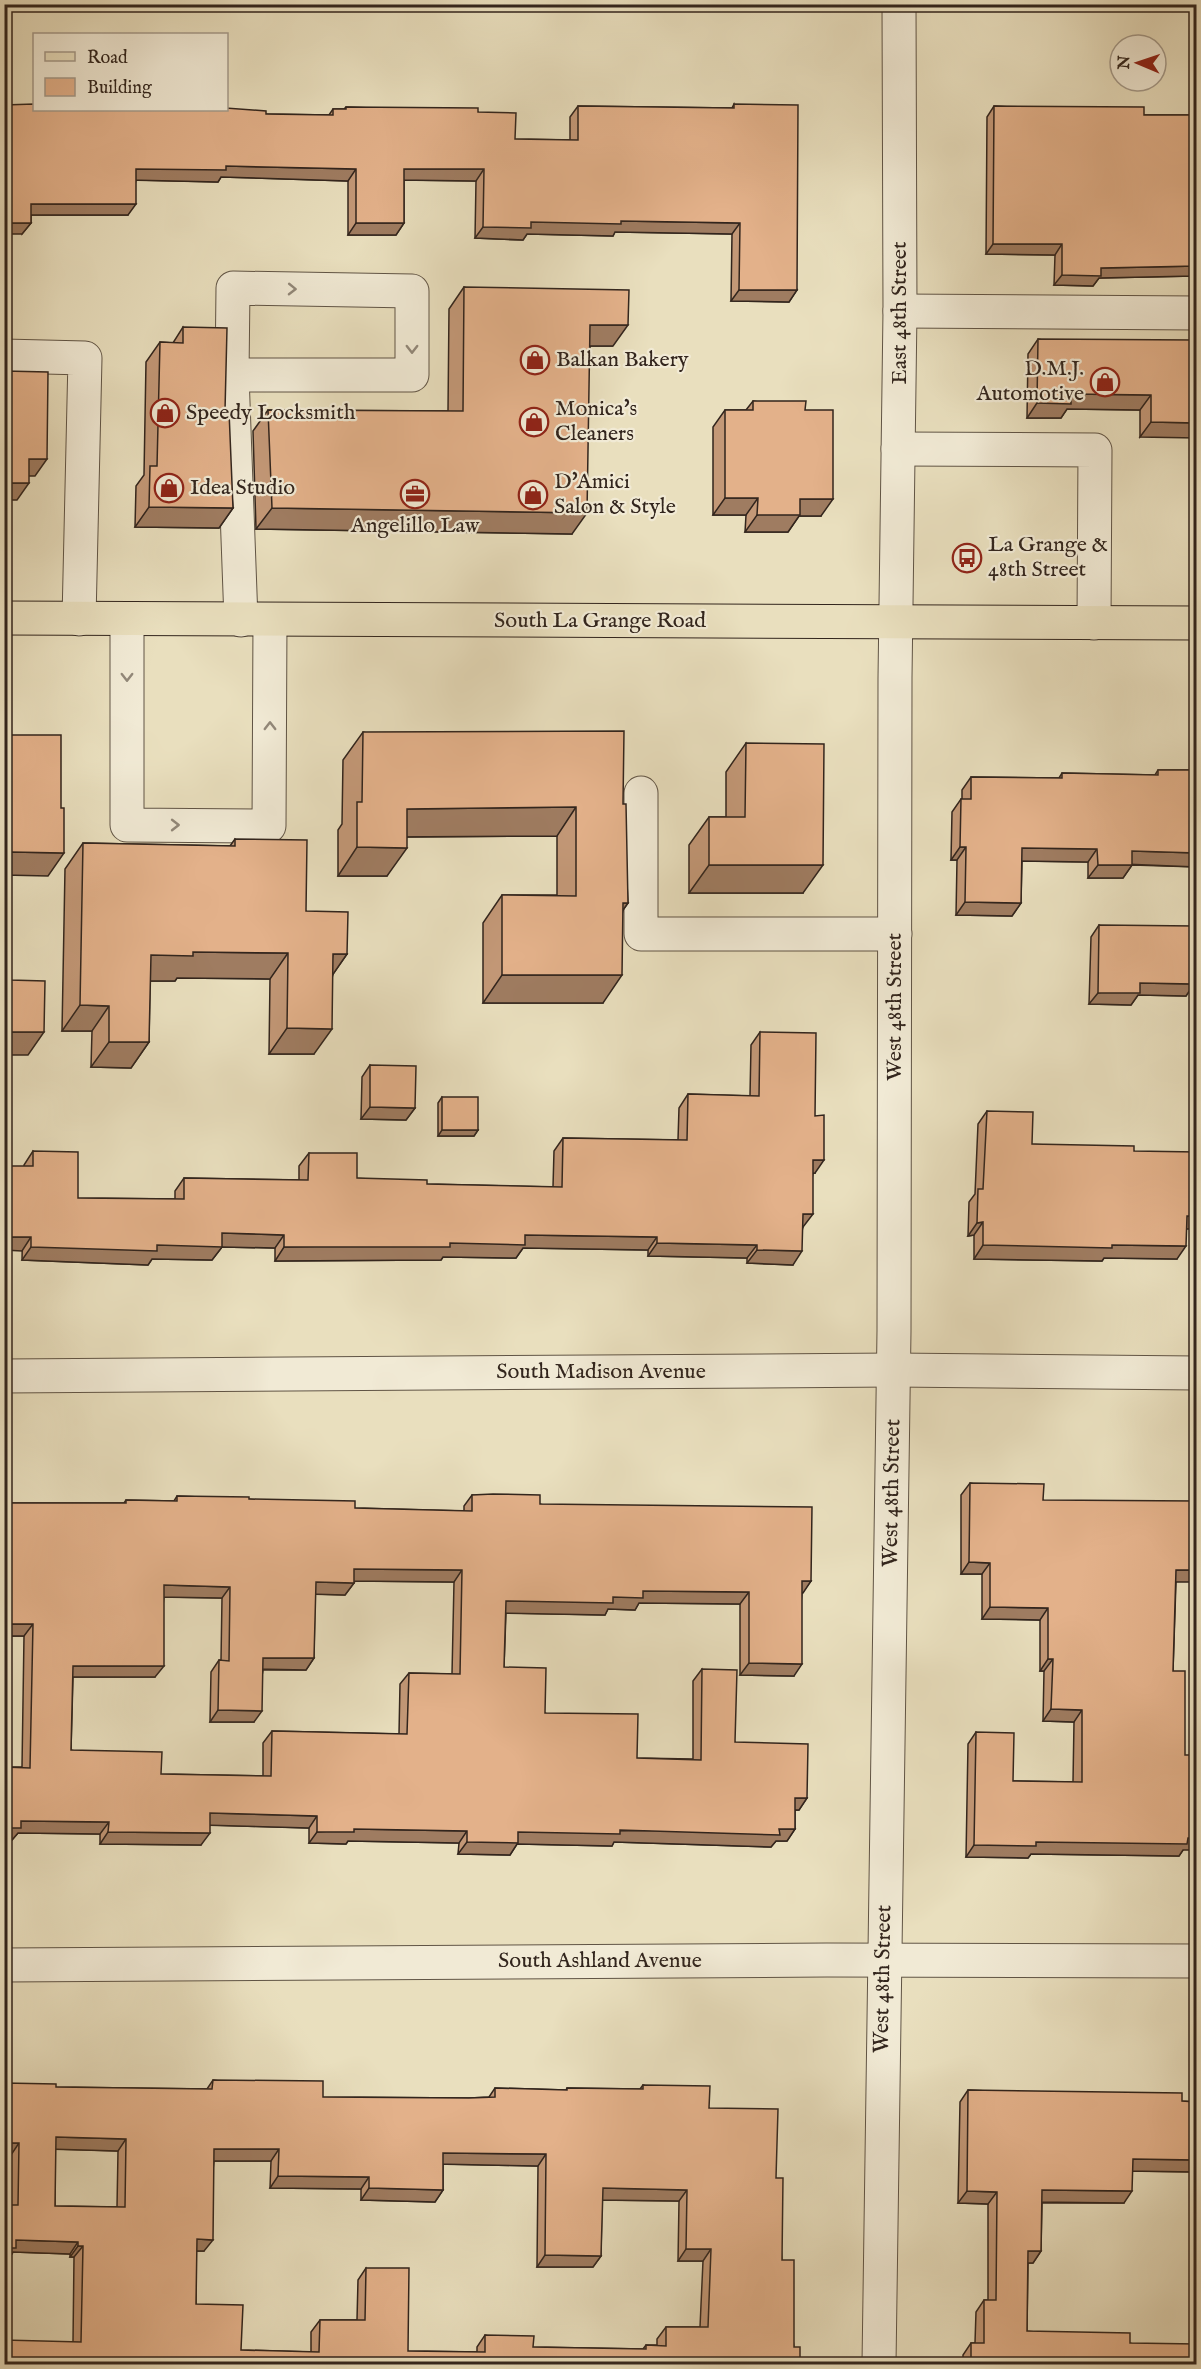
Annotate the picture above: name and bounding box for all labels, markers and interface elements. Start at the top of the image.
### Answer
legend [33,33,228,111]
north arrow [1108,33,1168,93]
text: Road [87,47,128,70]
text: N [1115,55,1135,71]
text: Building [87,77,152,100]
street label: East 48th Street [886,241,914,384]
one-way arrow [287,283,296,295]
shop icon: Balkan Bakery [519,344,551,376]
one-way arrow [406,345,418,354]
place label: Balkan Bakery [556,346,689,374]
place label: D.M.J. Automotive [976,355,1084,408]
shop icon: D.M.J. Automotive [1089,366,1121,398]
place label: Monica's Cleaners [555,395,637,448]
shop icon: Speedy Locksmith [149,397,181,429]
place label: Speedy Locksmith [186,399,356,427]
shop icon: Monica's Cleaners [518,406,550,438]
place label: D'Amici Salon & Style [554,468,676,521]
shop icon: Idea Studio [153,472,185,504]
place label: Idea Studio [190,474,295,502]
office icon: Angelillo Law [399,478,431,510]
shop icon: D'Amici Salon & Style [517,479,549,511]
place label: Angelillo Law [350,512,480,540]
place label: La Grange & 48th Street [988,531,1108,584]
bus stop icon: La Grange & 48th Street [951,542,983,574]
street label: South La Grange Road [494,607,706,635]
one-way arrow [121,673,133,682]
one-way arrow [264,721,276,730]
one-way arrow [170,819,179,831]
street label: West 48th Street [881,932,909,1081]
street label: South Madison Avenue [496,1358,706,1386]
street label: West 48th Street [877,1418,907,1567]
street label: West 48th Street [868,1904,898,2053]
street label: South Ashland Avenue [498,1947,702,1975]

